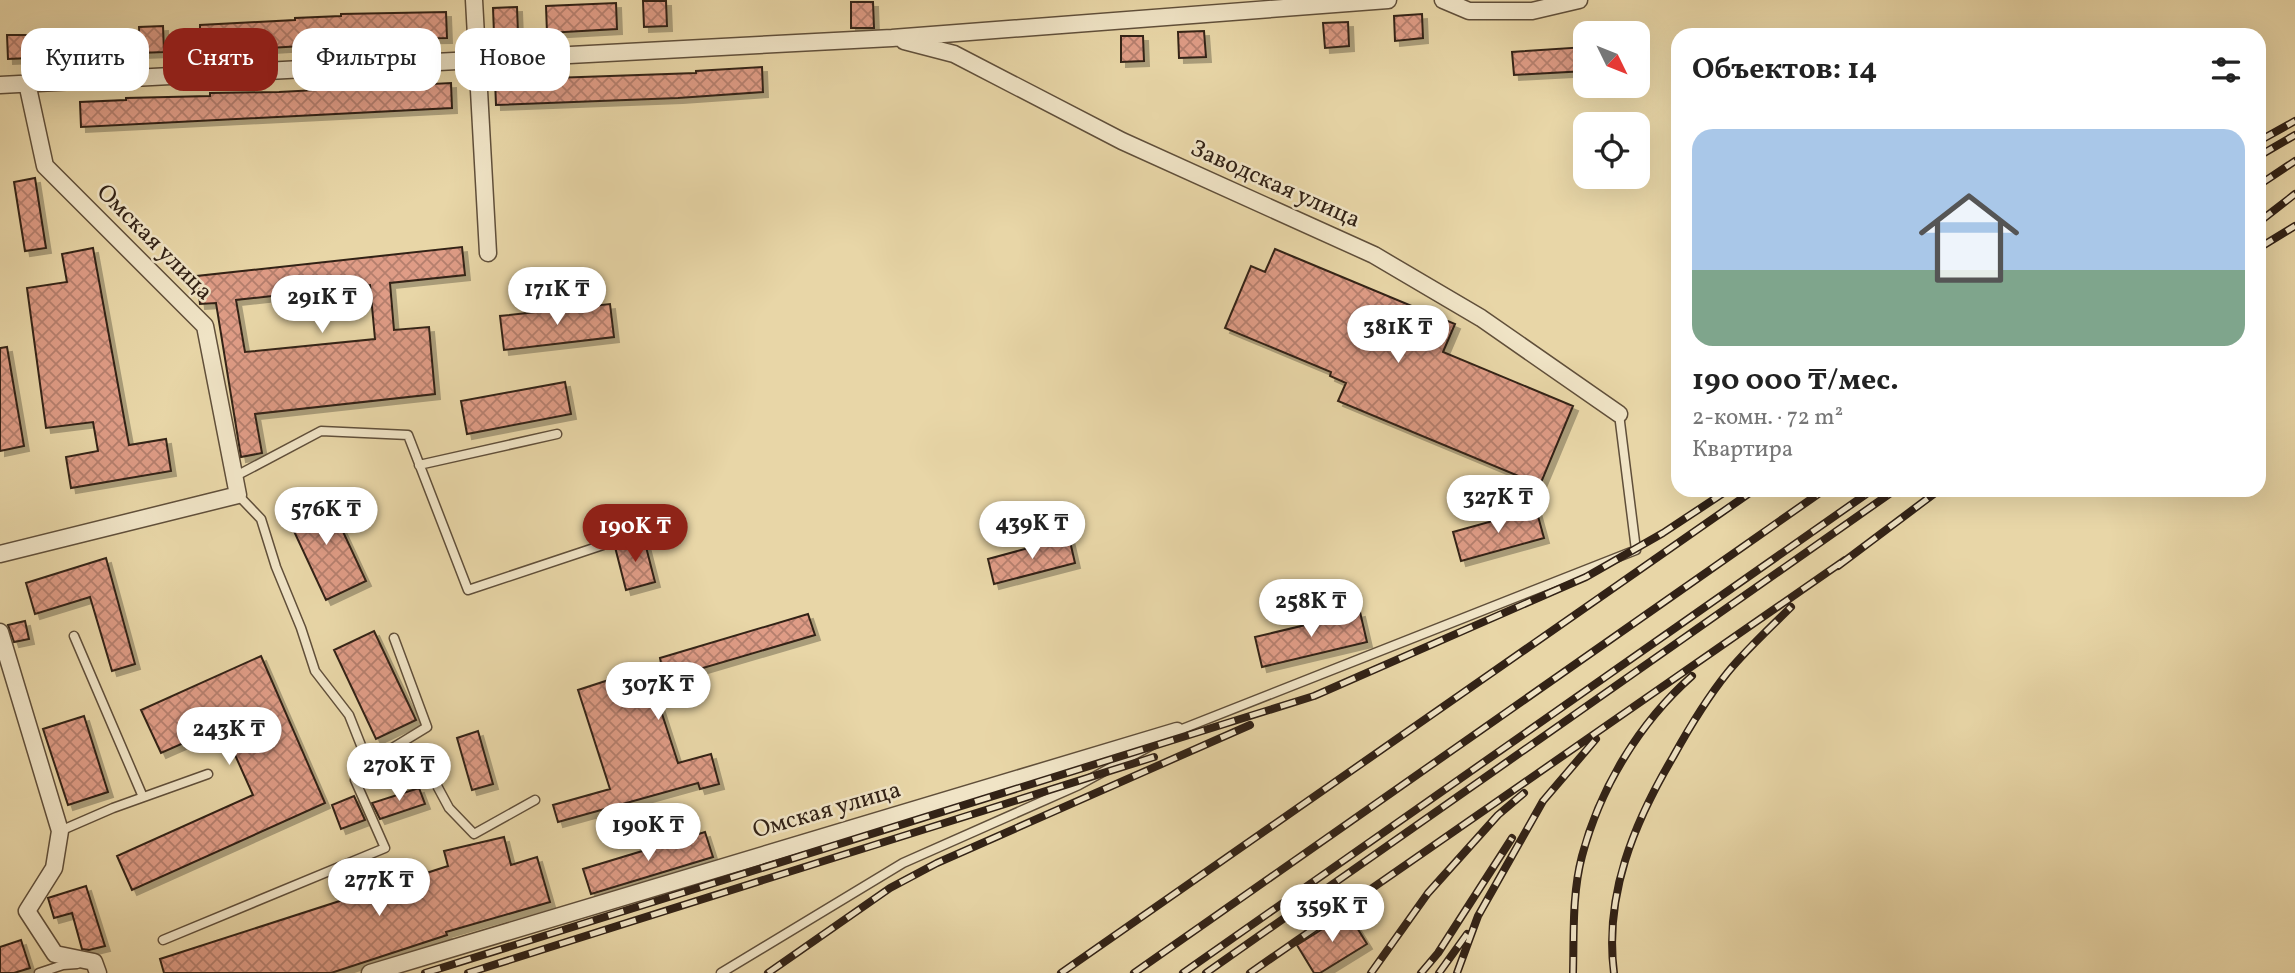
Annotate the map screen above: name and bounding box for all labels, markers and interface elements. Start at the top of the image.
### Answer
north arrow [1573,21,1650,98]
map controls [1573,21,1650,189]
chip: Купить [21,28,149,91]
chip: Снять [163,28,278,91]
chip: Фильтры [292,28,441,91]
chip: Новое [455,28,570,91]
text: Объектов: 14 [1692,49,1877,91]
icon: filters [2207,51,2245,89]
button: locate [1573,112,1650,189]
street label: Заводская улица [1184,132,1366,238]
icon: home [1906,175,2032,301]
street label: Омская улица [88,177,220,309]
pin: 171K ₸ [500,268,614,327]
text: 171K ₸ [524,274,590,306]
pin: 291K ₸ [265,276,379,335]
text: 291K ₸ [287,282,357,314]
pin: 381K ₸ [1341,306,1455,365]
text: 381K ₸ [1363,312,1433,344]
text: 190 000 ₸/мес. [1692,360,1899,402]
text: 2-комн. · 72 m² [1692,402,1843,434]
text: Квартира [1692,434,1793,466]
pin: 327K ₸ [1441,476,1555,535]
text: 327K ₸ [1463,482,1533,514]
pin: 576K ₸ [269,488,383,547]
text: 576K ₸ [291,494,361,526]
pin: 439K ₸ [975,502,1089,561]
pin: 190K ₸ [578,504,692,564]
text: 439K ₸ [995,508,1069,540]
text: 190K ₸ [599,511,671,543]
pin: 258K ₸ [1254,580,1368,639]
text: 258K ₸ [1275,586,1347,618]
pin: 307K ₸ [601,662,715,722]
text: 307K ₸ [622,669,694,701]
pin: 243K ₸ [172,708,286,767]
text: 243K ₸ [193,714,265,746]
pin: 270K ₸ [342,744,456,803]
text: 270K ₸ [363,750,435,782]
street label: Омская улица [749,774,905,848]
pin: 190K ₸ [591,804,705,863]
text: 190K ₸ [612,810,684,842]
pin: 277K ₸ [322,858,436,918]
text: 277K ₸ [344,865,414,897]
pin: 359K ₸ [1275,884,1389,944]
text: 359K ₸ [1296,891,1368,923]

